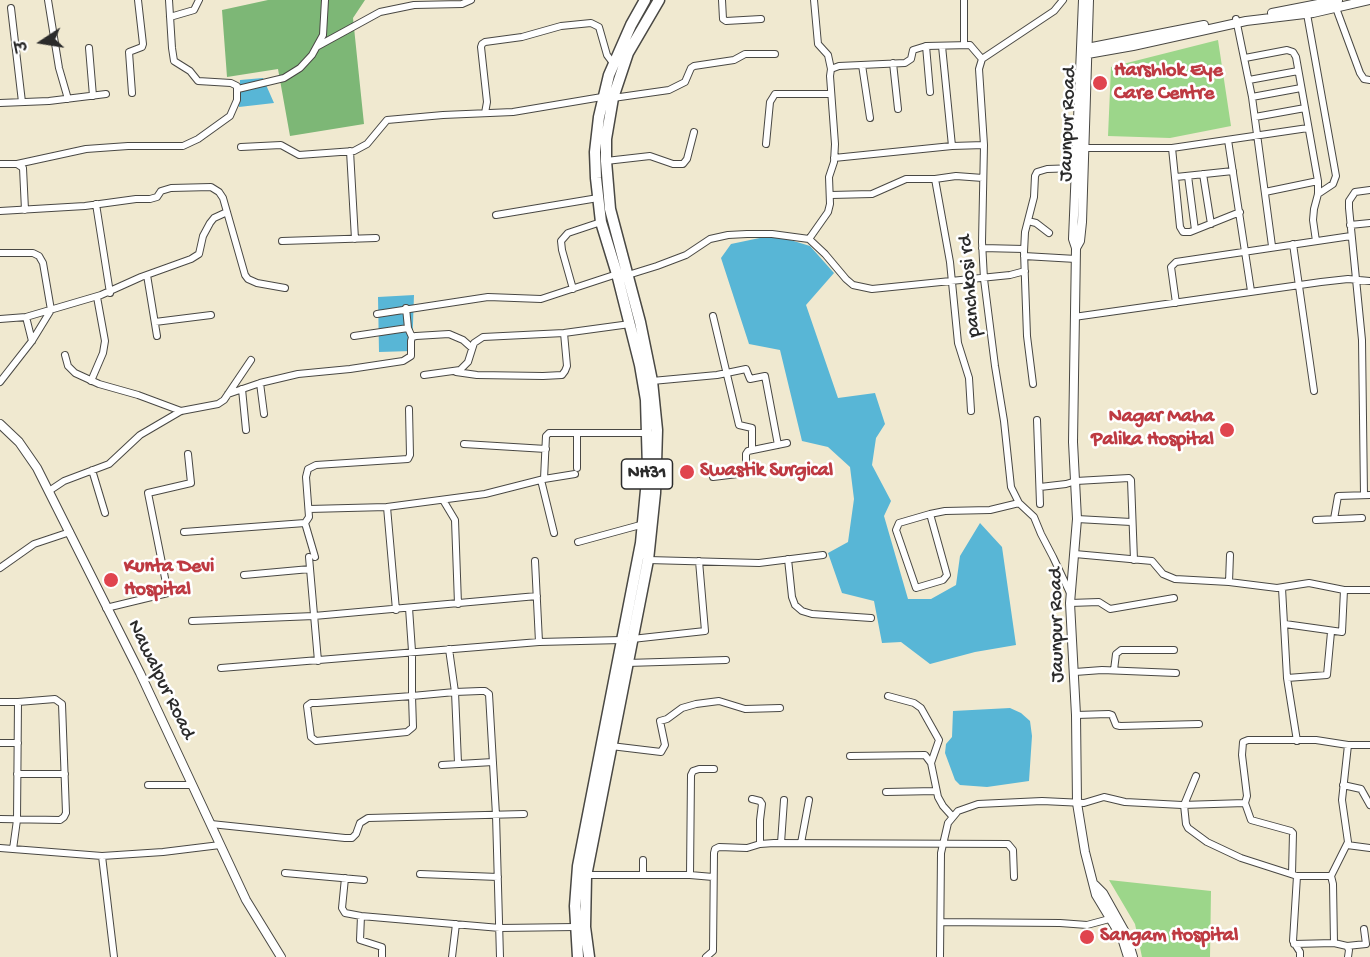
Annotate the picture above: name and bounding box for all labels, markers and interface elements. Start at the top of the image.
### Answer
north arrow [12,12,72,72]
text: उ [14,39,34,53]
place label: Harshlok Eye Care Centre [1114,60,1223,107]
street label: Jaunpur Road [1055,66,1083,182]
marker: Harshlok Eye Care Centre [1091,74,1109,92]
street label: panchkosi rd [955,234,987,338]
place label: Nagar Maha Palika Hospital [1091,406,1214,453]
marker: Nagar Maha Palika Hospital [1218,421,1236,439]
road number: NH31 [622,459,672,489]
place label: Swastik Surgical [700,460,833,484]
marker: Swastik Surgical [678,463,696,481]
place label: Kunta Devi Hospital [124,556,214,603]
street label: Jaunpur Road [1045,567,1071,683]
marker: Kunta Devi Hospital [102,571,120,589]
street label: Nawalpur Road [121,616,199,744]
place label: Sangam Hospital [1100,925,1238,949]
marker: Sangam Hospital [1078,928,1096,946]

